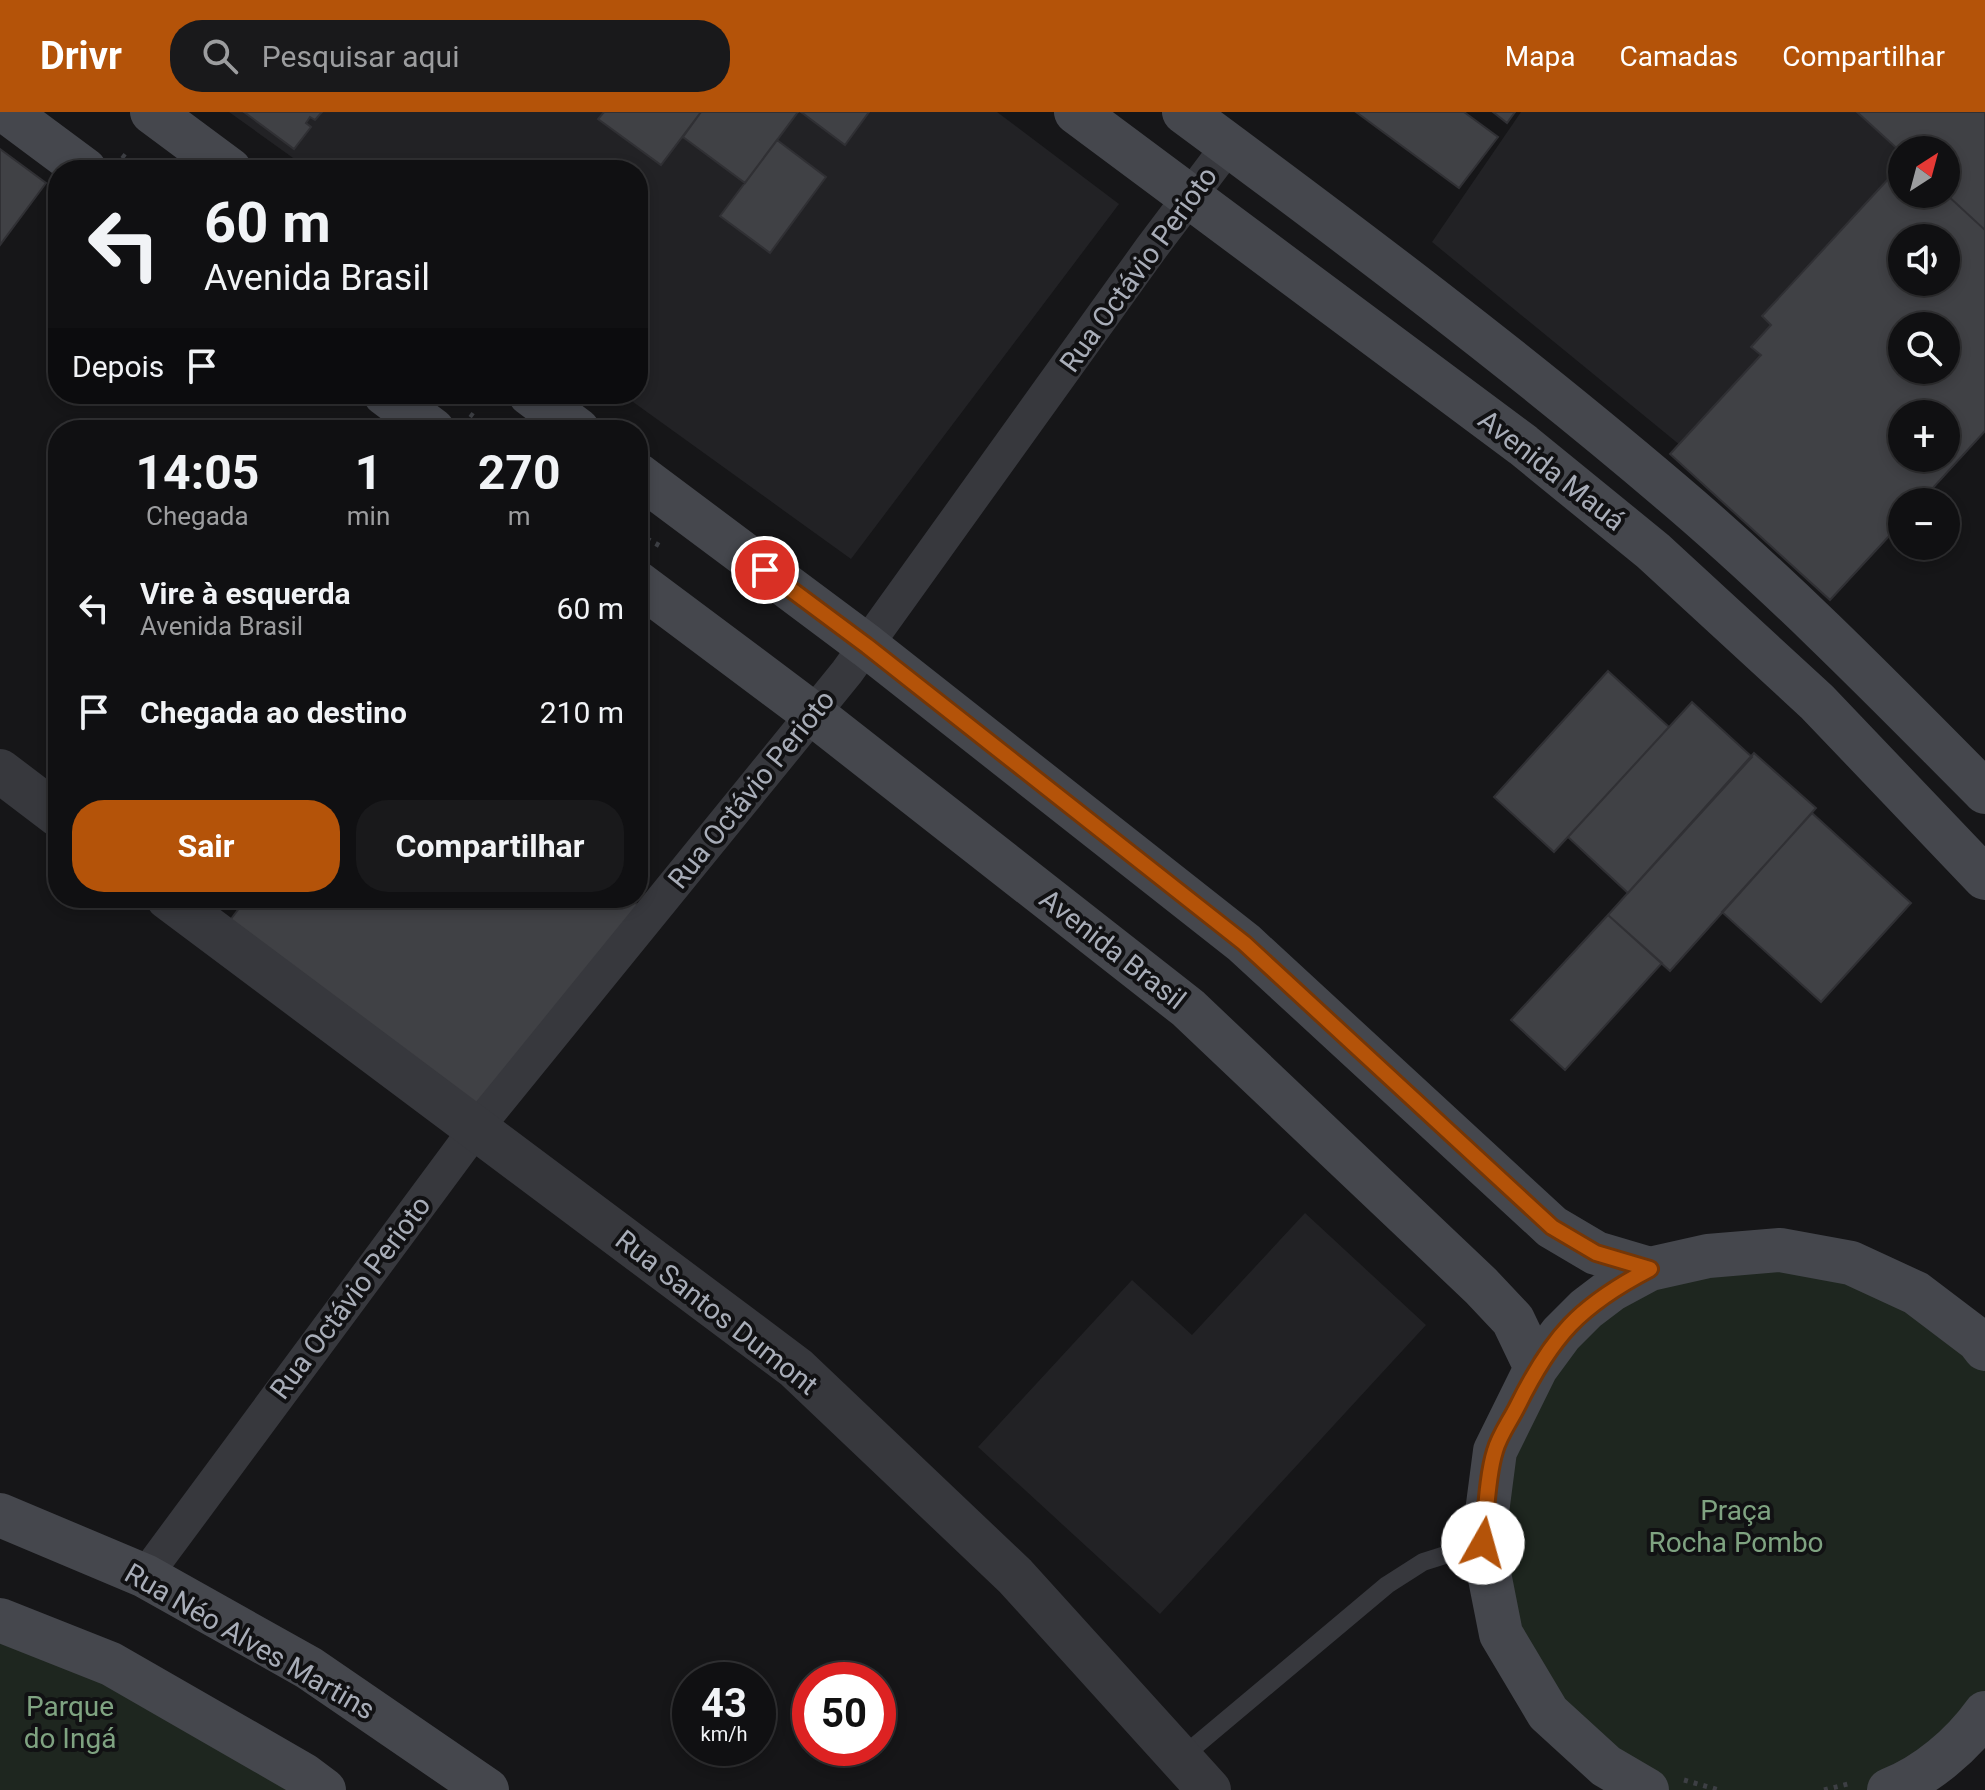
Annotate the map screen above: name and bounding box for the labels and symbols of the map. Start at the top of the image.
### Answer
north arrow [1888,136,1960,208]
street label: Rua Octávio Perioto [1053,160,1224,378]
street label: Avenida Mauá [1472,403,1631,538]
pin [731,536,799,604]
street label: Rua Octávio Perioto [661,683,842,895]
street label: Avenida Brasil [1033,882,1192,1016]
street label: Rua Octávio Perioto [263,1189,438,1405]
street label: Rua Santos Dumont [609,1223,824,1402]
park label: Praça Rocha Pombo [1648,1494,1824,1559]
position arrow [1441,1501,1525,1585]
street label: Rua Néo Alves Martins [119,1556,381,1726]
speed limit sign: 50 [792,1662,896,1766]
park label: Parque do Ingá [24,1690,116,1755]

